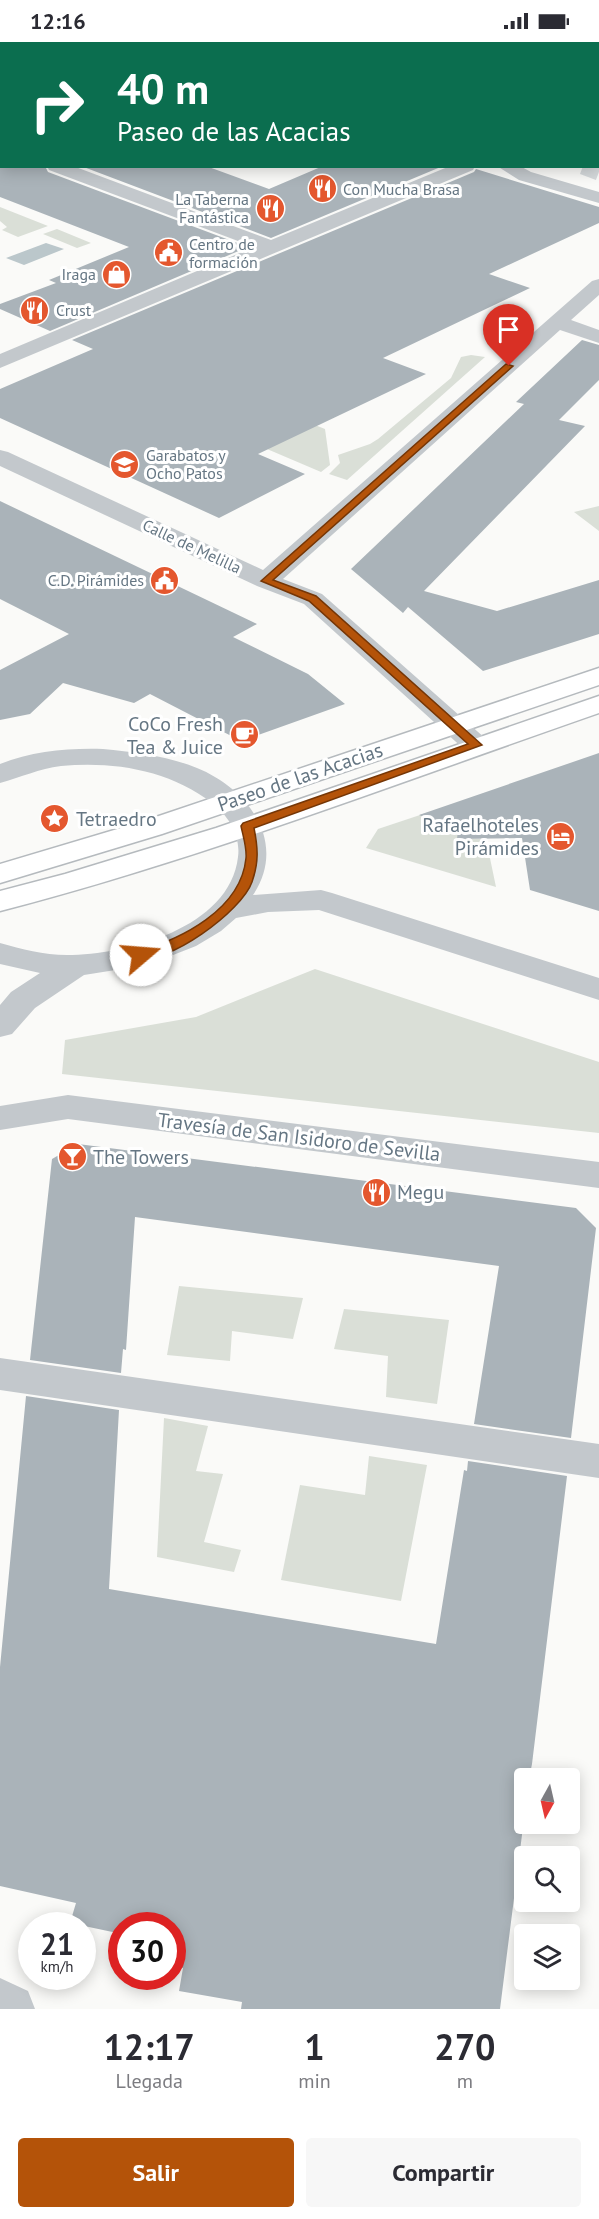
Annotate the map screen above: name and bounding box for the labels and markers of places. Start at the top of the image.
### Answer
restaurant icon: Con Mucha Brasa [306,173,338,205]
place label: Con Mucha Brasa [343,179,460,199]
place label: La Taberna Fantástica [175,189,249,227]
restaurant icon: La Taberna Fantástica [254,192,286,224]
place label: Centro de formación [189,234,258,272]
public building icon: Centro de formación [152,237,184,269]
shop icon: Iraga [101,258,133,290]
place label: Iraga [61,264,96,284]
restaurant icon: Crust [19,294,51,326]
place label: Crust [56,300,92,320]
pin [483,304,534,366]
place label: Garabatos y Ocho Patos [146,445,226,483]
school or university icon: Garabatos y Ocho Patos [109,448,141,480]
public building icon: C.D. Pirámides [149,564,181,596]
place label: C.D. Pirámides [48,570,144,590]
place label: CoCo Fresh Tea & Juice [127,711,223,760]
cafe icon: CoCo Fresh Tea & Juice [228,719,260,751]
place icon: Tetraedro [39,803,71,835]
place label: Tetraedro [76,806,157,832]
place label: Rafaelhoteles Pirámides [422,812,539,861]
hotel icon: Rafaelhoteles Pirámides [544,820,576,852]
bar icon: The Towers [56,1141,88,1173]
place label: The Towers [93,1144,189,1170]
restaurant icon: Megu [360,1176,392,1208]
place label: Megu [397,1179,444,1205]

